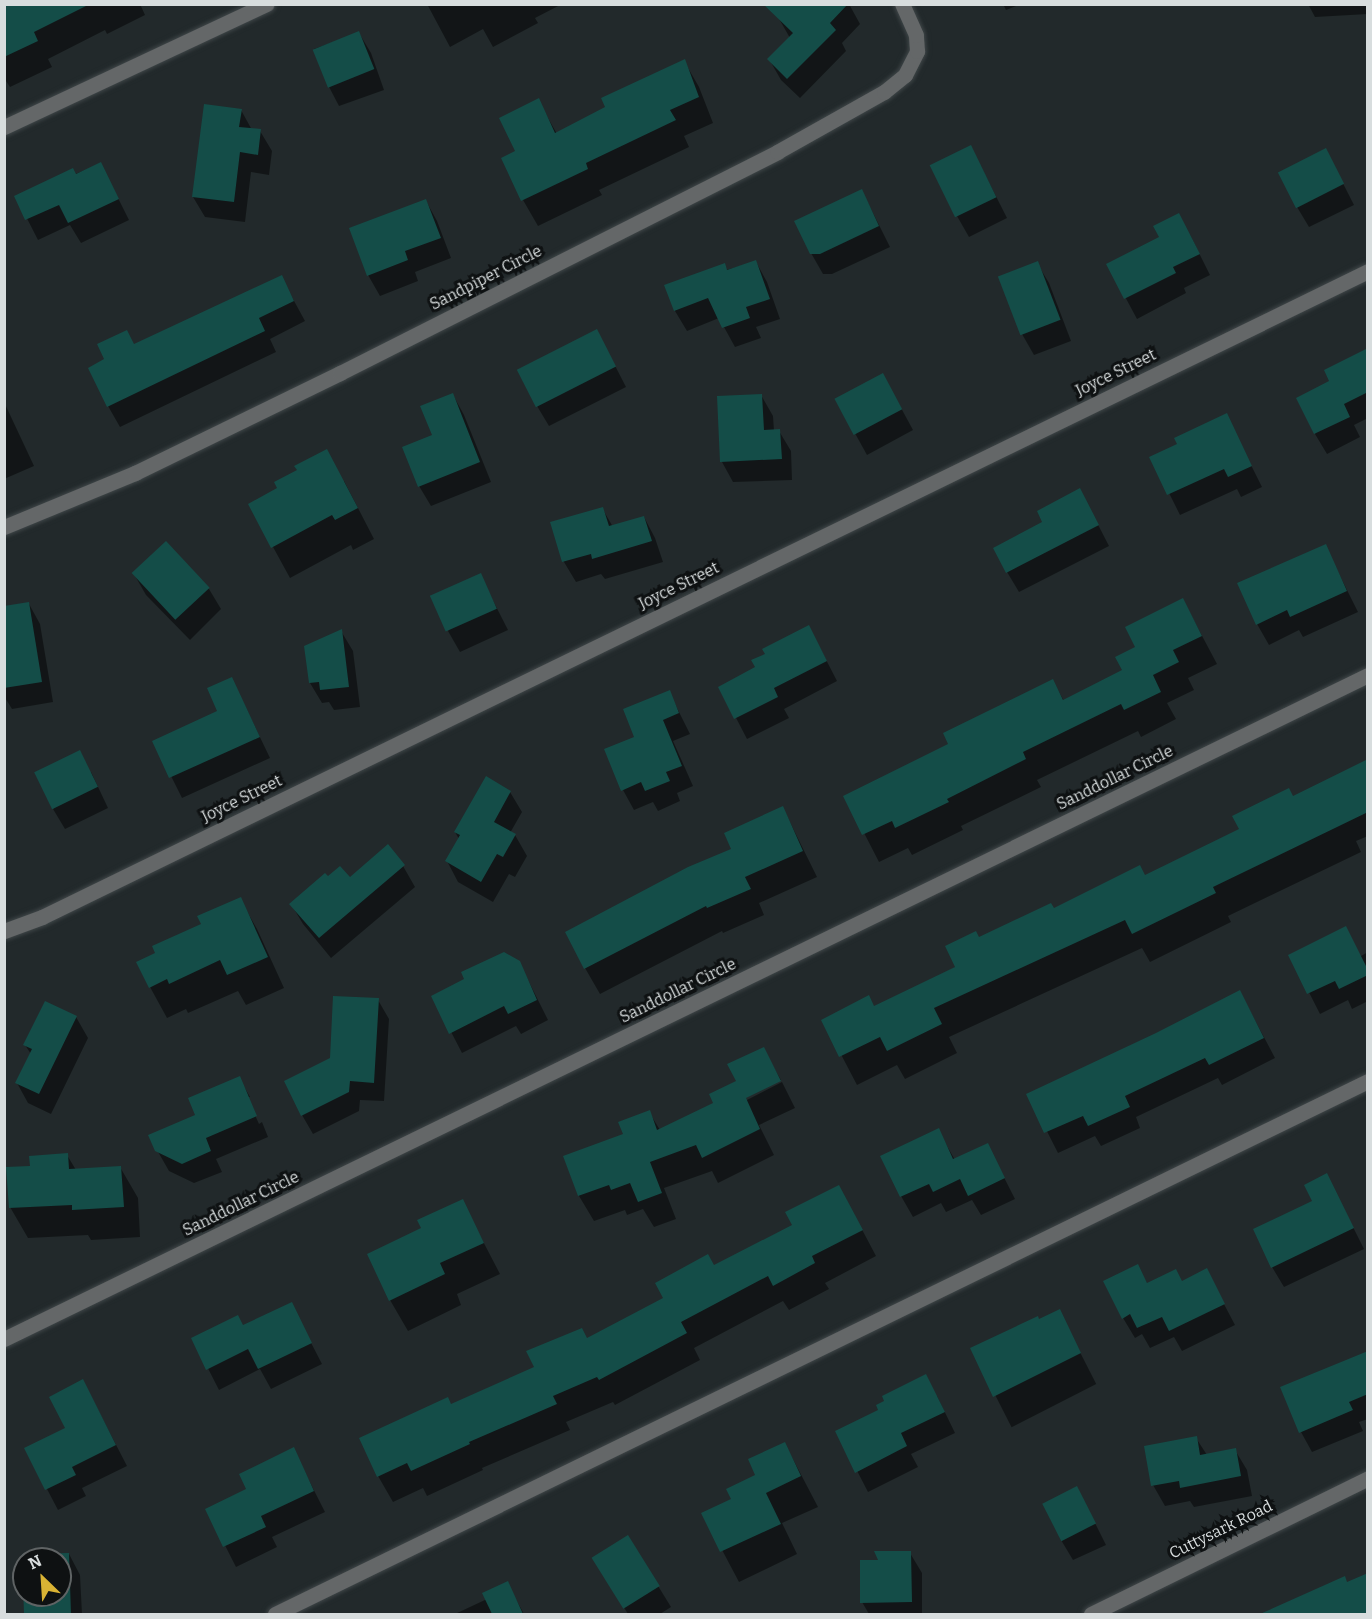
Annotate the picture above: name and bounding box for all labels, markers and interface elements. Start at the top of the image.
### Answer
street label: Sandpiper Circle [427,242,545,314]
street label: Joyce Street [1073,345,1159,401]
street label: Joyce Street [636,558,722,614]
street label: Sanddollar Circle [1054,742,1176,814]
street label: Joyce Street [199,771,285,827]
street label: Sanddollar Circle [617,955,739,1027]
street label: Sanddollar Circle [180,1168,302,1240]
street label: Cuttysark Road [1166,1497,1276,1563]
north arrow [12,1547,72,1607]
text: N [25,1551,45,1573]

